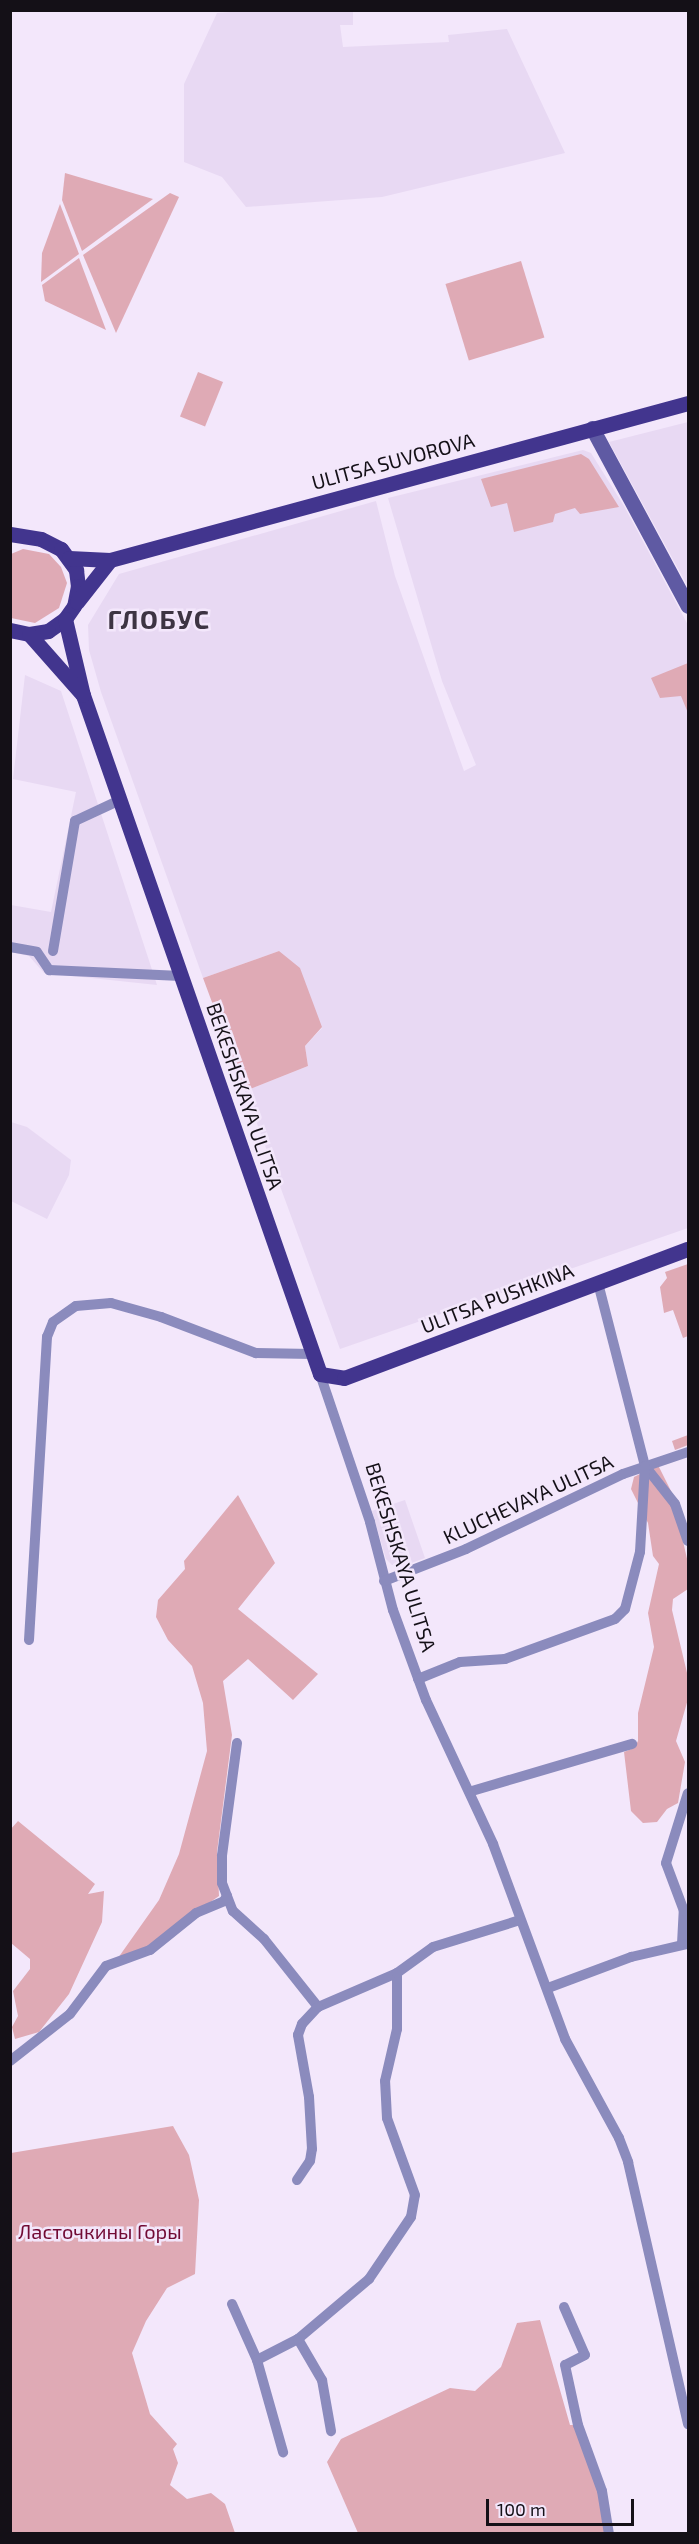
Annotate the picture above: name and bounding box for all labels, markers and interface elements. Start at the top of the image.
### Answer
street label: ULITSA SUVOROVA [309,428,477,494]
district label: ГЛОБУС [107,603,211,635]
street label: BEKESHSKAYA ULITSA [202,999,288,1193]
street label: ULITSA PUSHKINA [417,1258,577,1338]
street label: KLUCHEVAYA ULITSA [439,1449,617,1549]
street label: BEKESHSKAYA ULITSA [361,1459,441,1655]
park label: Ласточкины Горы [18,2219,182,2243]
scale bar [489,2487,638,2525]
text: 100 m [497,2498,546,2520]

